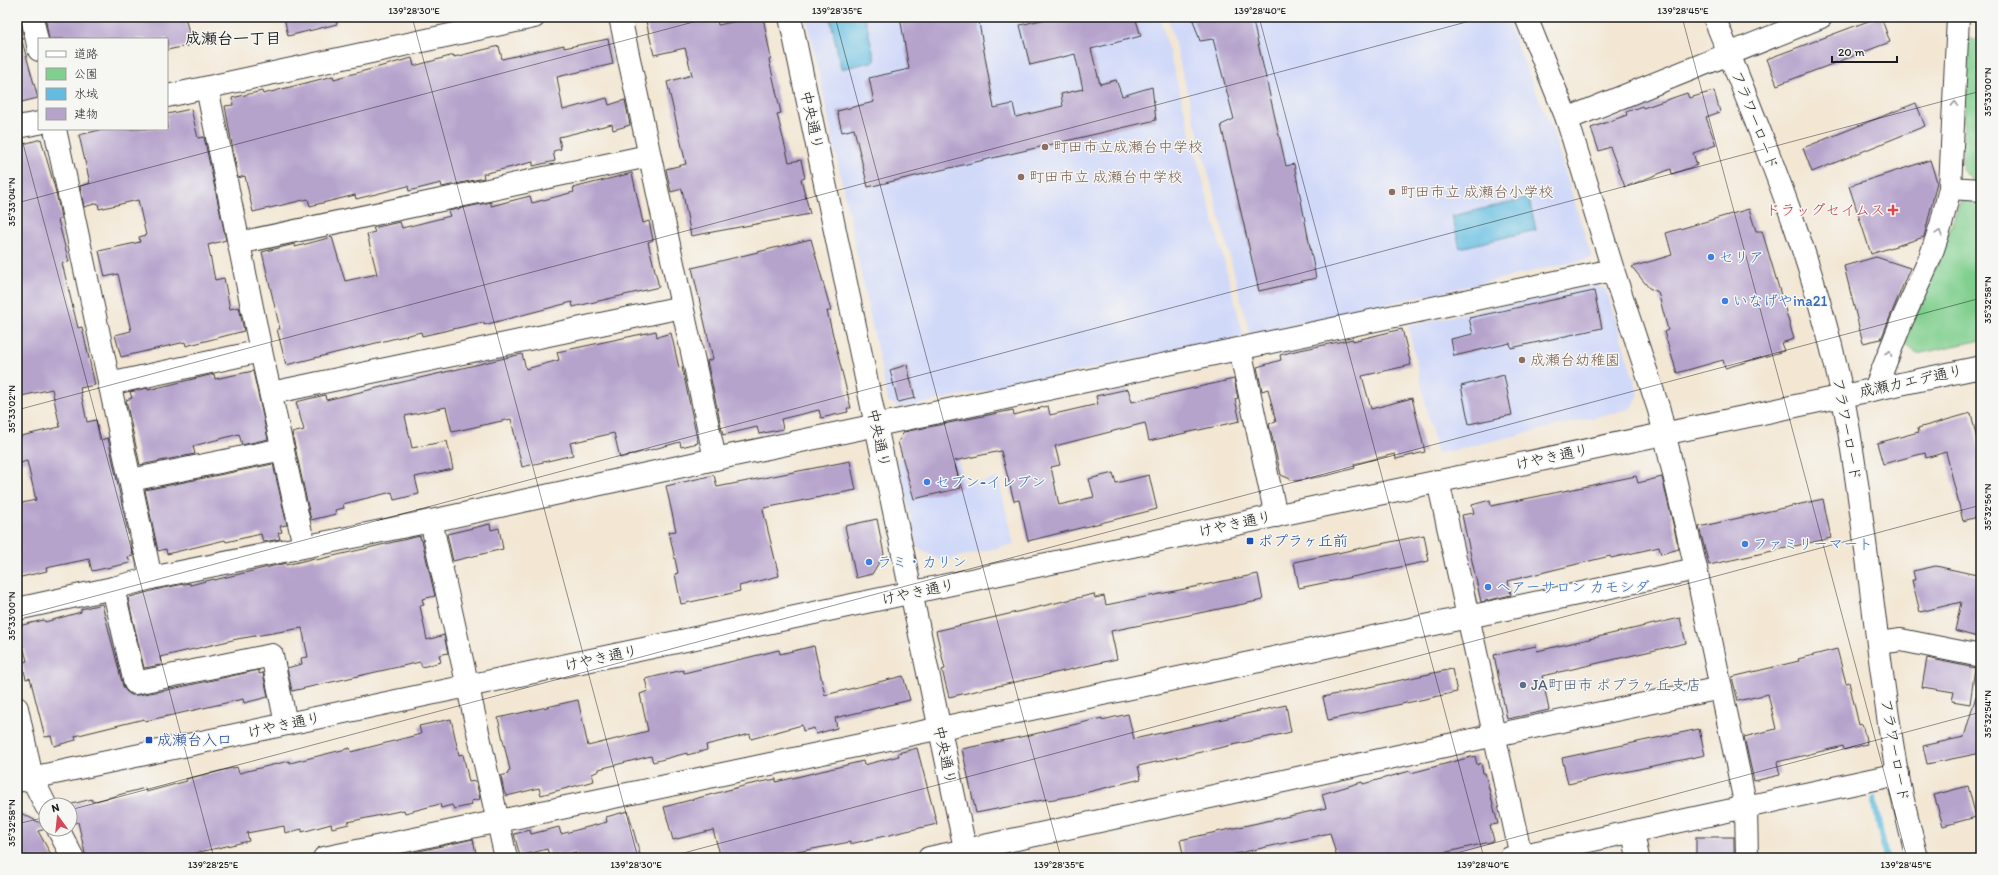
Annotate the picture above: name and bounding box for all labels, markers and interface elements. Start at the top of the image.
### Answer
text: 139°28'30"E [388,4,440,17]
text: 139°28'35"E [812,4,863,17]
text: 139°28'40"E [1234,4,1287,17]
text: 139°28'45"E [1657,4,1709,17]
district label: 成瀬台一丁目 [185,29,281,48]
legend [38,38,168,130]
scale bar [1832,38,1897,64]
text: 20 m [1838,45,1865,59]
text: 道路 [74,47,98,61]
text: 公園 [74,67,98,81]
text: 35°33'00"N [1981,67,1994,117]
street label: フラワーロード [1728,68,1782,172]
text: 水域 [74,87,98,101]
street label: 中央通り [797,89,827,151]
one-way arrow [1951,101,1959,107]
text: 建物 [74,107,98,121]
place label: 町田市立成瀬台中学校 [1053,138,1203,156]
marker: 町田市立成瀬台中学校 [1040,142,1050,152]
place label: 町田市立 成瀬台中学校 [1029,168,1182,186]
marker: 町田市立 成瀬台中学校 [1016,172,1026,182]
text: 35°33'04"N [5,177,18,226]
place label: 町田市立 成瀬台小学校 [1400,183,1553,201]
marker: 町田市立 成瀬台小学校 [1387,187,1397,197]
place label: ドラッグセイムス [1766,201,1885,219]
marker: ドラッグセイムス [1888,205,1898,215]
one-way arrow [1934,229,1943,236]
place label: セリア [1719,248,1764,266]
marker: セリア [1706,252,1716,262]
text: 35°32'58"N [1981,276,1994,324]
place label: いなげやina21 [1733,292,1828,310]
marker: いなげやina21 [1720,296,1730,306]
one-way arrow [1884,349,1892,357]
place label: 成瀬台幼稚園 [1530,351,1620,369]
marker: 成瀬台幼稚園 [1517,355,1527,365]
street label: 成瀬カエデ通り [1857,361,1965,401]
street label: フラワーロード [1829,376,1865,482]
text: 35°33'02"N [5,385,18,433]
street label: 中央通り [864,407,894,469]
street label: けやき通り [1513,440,1591,474]
place label: セブン-イレブン [935,473,1046,491]
marker: セブン-イレブン [922,477,932,487]
text: 35°32'56"N [1981,483,1994,531]
street label: けやき通り [1196,507,1274,541]
place label: ポプラヶ丘前 [1258,532,1348,550]
place label: ファミリーマート [1753,535,1873,553]
marker: ポプラヶ丘前 [1245,536,1255,546]
marker: ファミリーマート [1740,539,1750,549]
place label: ラミ・カリン [877,553,967,571]
marker: ラミ・カリン [864,557,874,567]
street label: けやき通り [879,575,957,609]
place label: ヘアーサロン カモシダ [1496,578,1649,596]
marker: ヘアーサロン カモシダ [1483,582,1493,592]
text: 35°33'00"N [5,591,18,641]
street label: けやき通り [562,641,640,675]
place label: JA町田市 ポプラヶ丘支店 [1531,676,1701,694]
marker: JA町田市 ポプラヶ丘支店 [1518,680,1528,690]
text: 35°32'54"N [1981,690,1994,738]
street label: フラワーロード [1877,697,1913,803]
street label: けやき通り [245,708,323,742]
street label: 中央通り [930,724,960,786]
place label: 成瀬台入口 [157,731,232,749]
marker: 成瀬台入口 [144,735,154,745]
north arrow [38,797,78,837]
text: 35°32'58"N [5,799,18,847]
text: N [50,801,61,815]
text: 139°28'25"E [188,858,239,871]
text: 139°28'30"E [610,858,662,871]
text: 139°28'35"E [1034,858,1085,871]
text: 139°28'40"E [1457,858,1510,871]
text: 139°28'45"E [1880,858,1932,871]

